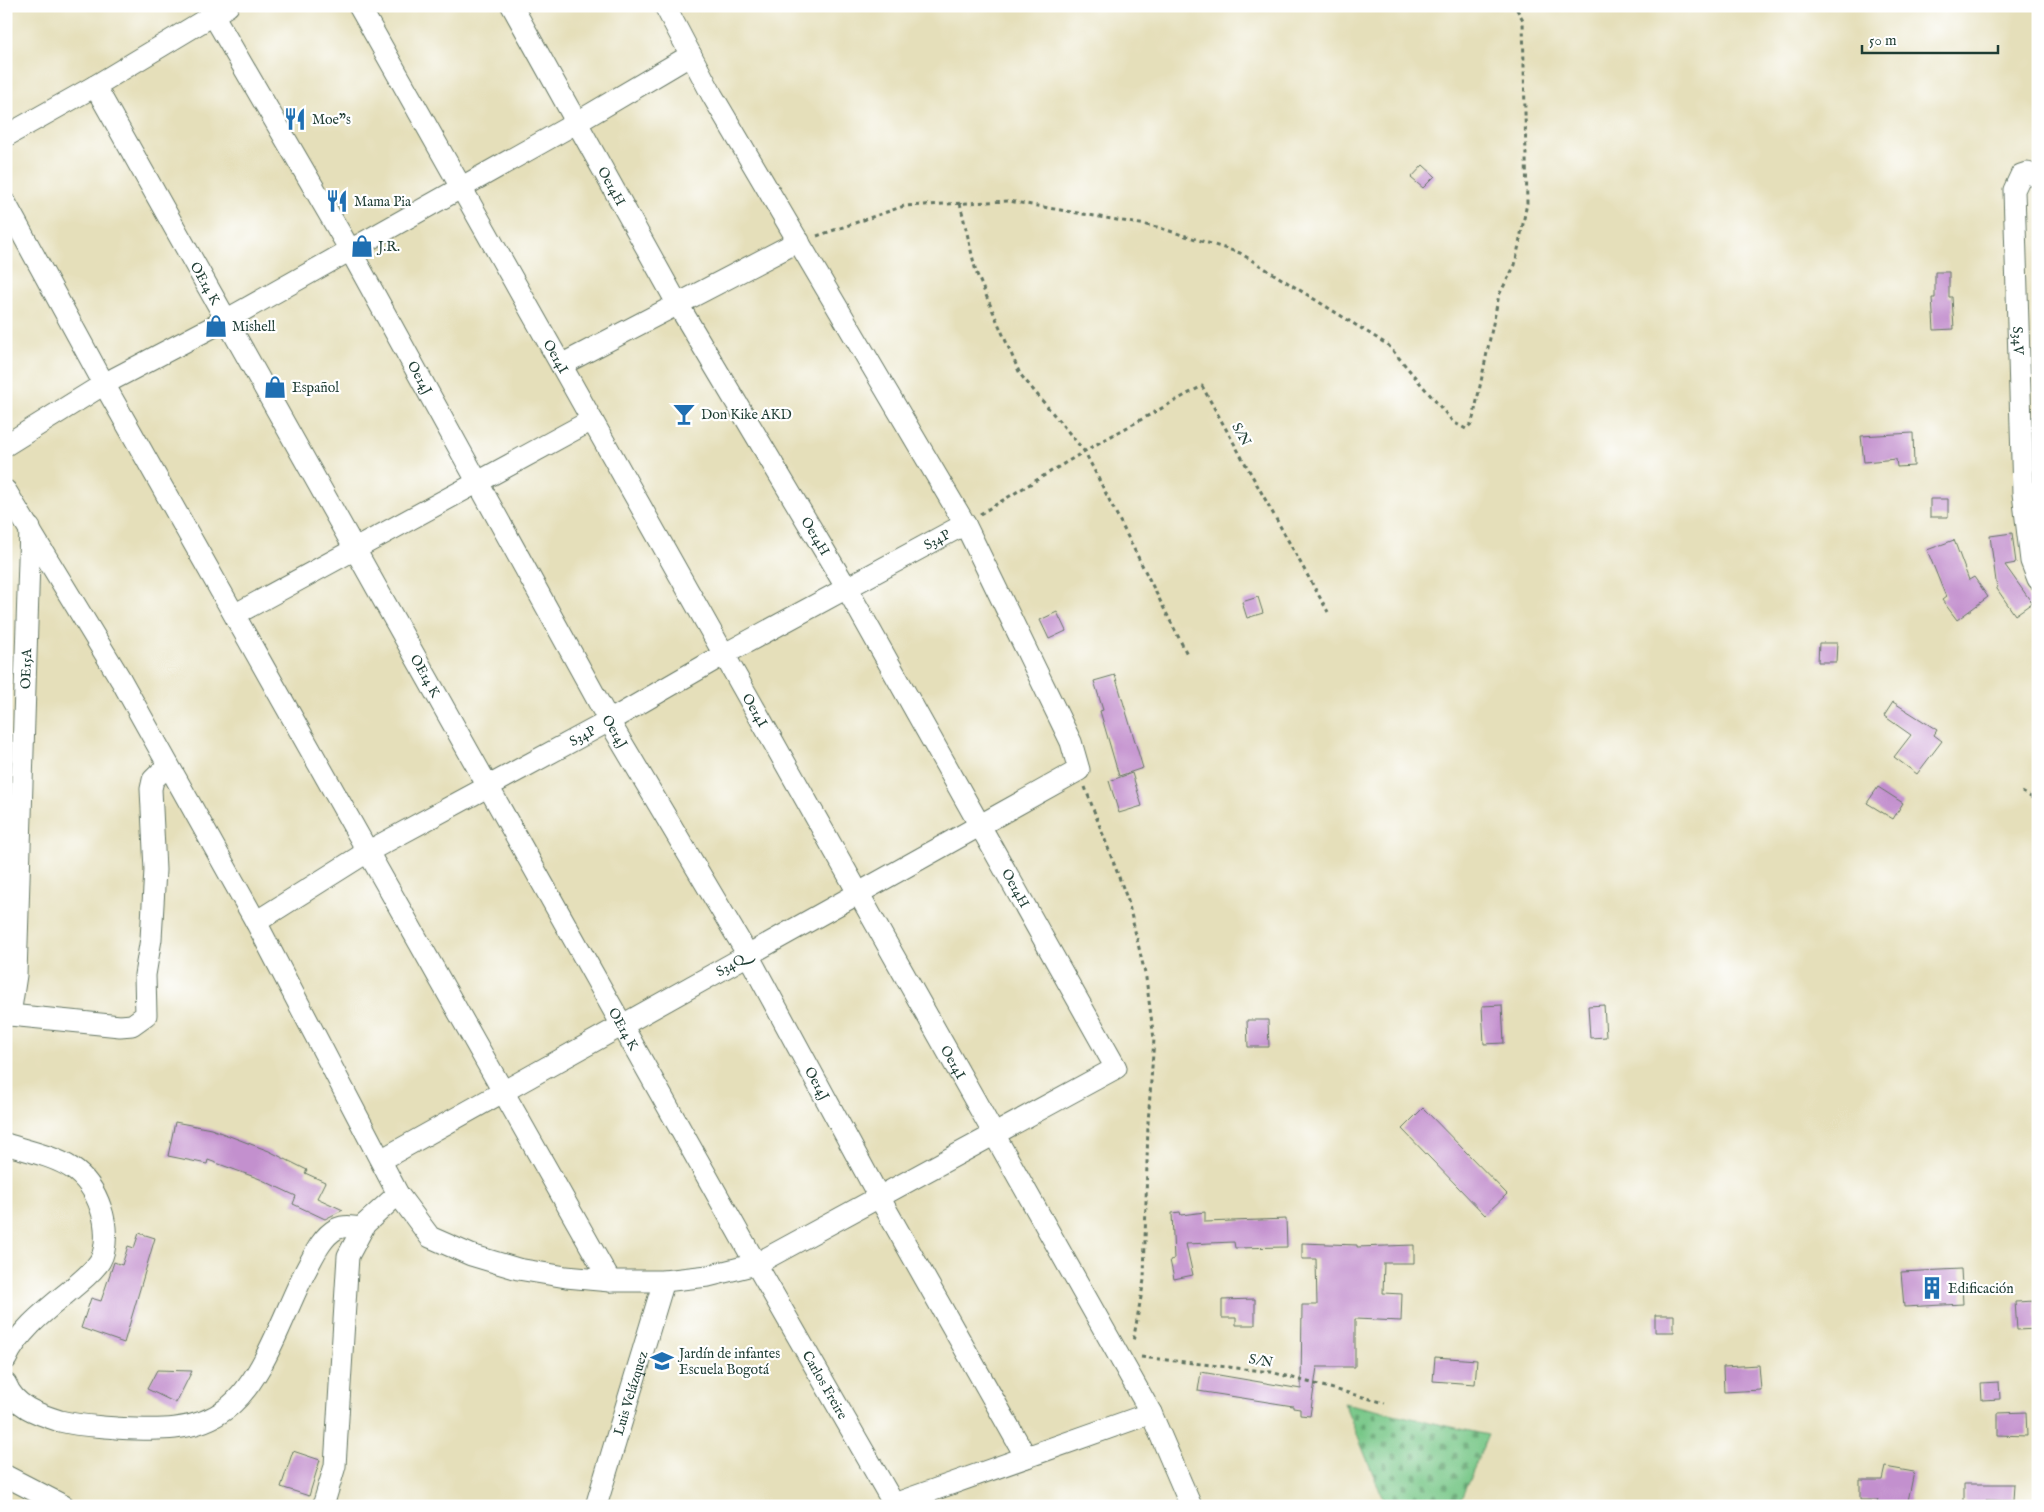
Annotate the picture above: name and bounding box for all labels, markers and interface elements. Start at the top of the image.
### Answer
scale bar [1862,22,1998,54]
text: 50 m [1869,31,1897,50]
restaurant icon: Moe"s [282,106,308,132]
place label: Moe"s [312,111,351,129]
street label: Oe14H [593,164,629,209]
restaurant icon: Mama Pia [324,188,350,214]
place label: Mama Pia [354,193,412,211]
shop icon: J.R. [349,233,375,259]
place label: J.R. [376,238,400,256]
street label: OE14 K [186,259,224,309]
shop icon: Mishell [203,313,229,339]
place label: Mishell [232,318,276,336]
street label: S34V [2008,326,2027,356]
street label: Oe14I [539,337,572,377]
street label: Oe14J [403,358,436,398]
shop icon: Español [262,374,288,400]
place label: Español [292,379,339,397]
bar icon: Don Kike AKD [671,401,697,427]
place label: Don Kike AKD [701,406,792,424]
street label: S/N [1227,420,1255,449]
street label: Oe14H [797,514,834,559]
street label: S34P [921,526,953,555]
street label: OE15A [17,647,36,689]
street label: OE14 K [406,651,445,701]
street label: Oe14I [738,690,771,731]
street label: Oe14J [597,712,631,752]
street label: S34P [566,722,599,751]
street label: Oe14H [997,866,1033,911]
street label: S34Q [713,945,758,981]
street label: OE14 K [604,1005,643,1055]
street label: Oe14I [936,1042,969,1083]
street label: Oe14J [800,1064,833,1104]
building icon: Edificación [1919,1275,1945,1301]
place label: Edificación [1948,1280,2014,1298]
place label: Jardín de infantes Escuela Bogotá [677,1345,780,1379]
street label: Luis Velázquez [610,1348,652,1438]
school or university icon: Jardín de infantes Escuela Bogotá [649,1348,675,1374]
street label: Carlos Freire [798,1348,852,1423]
street label: S/N [1248,1350,1274,1372]

